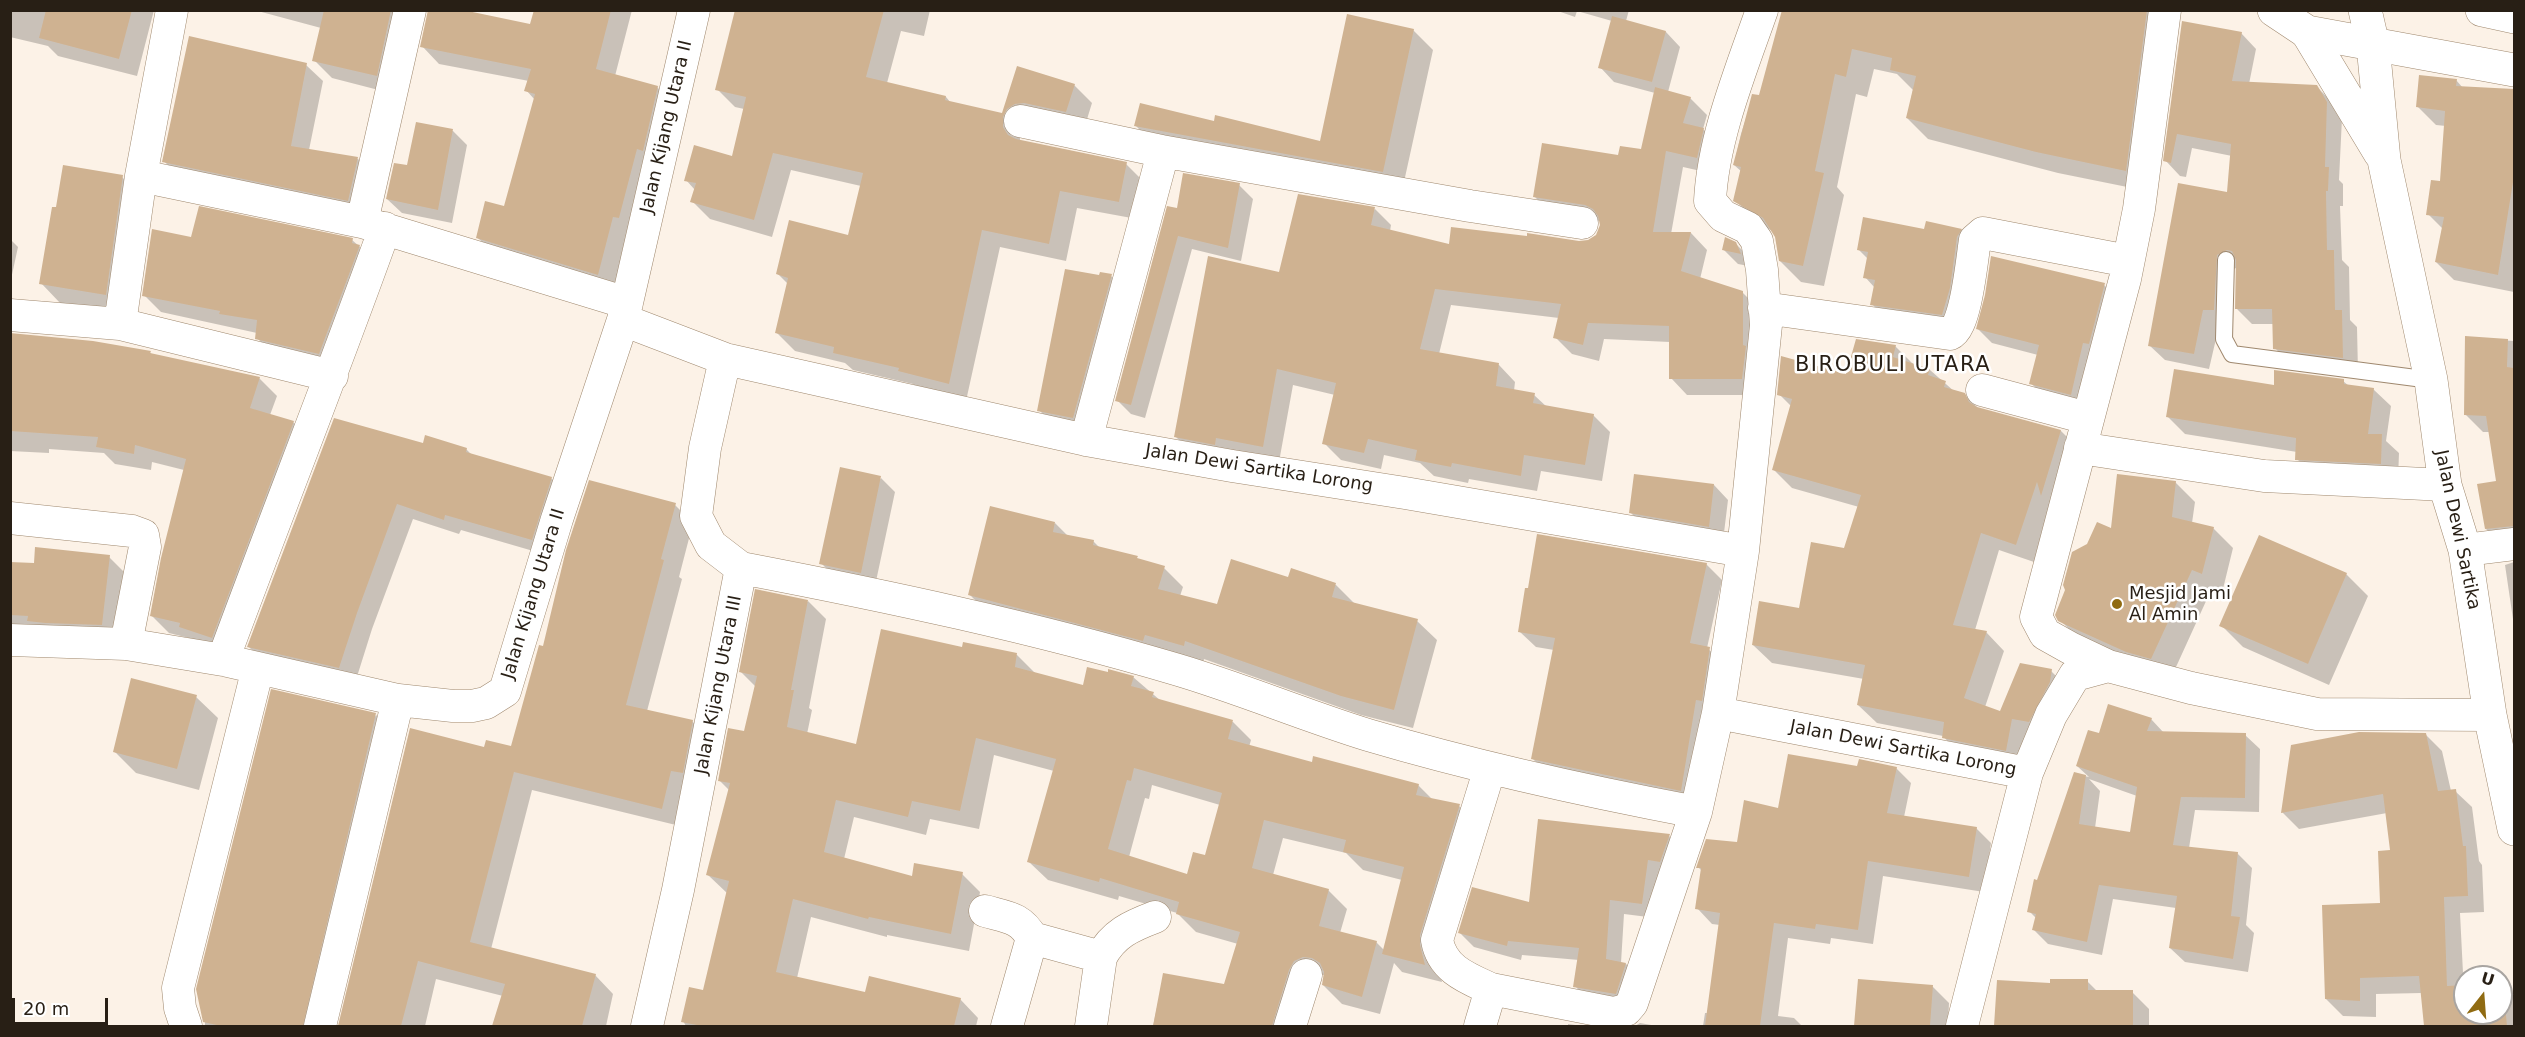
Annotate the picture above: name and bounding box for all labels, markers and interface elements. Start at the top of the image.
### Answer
street label: Jalan Kijang Utara II [637,38,697,216]
district label: BIROBULI UTARA [1795,353,1991,379]
street label: Jalan Dewi Sartika Lorong [1144,440,1374,498]
street label: Jalan Dewi Sartika [2429,448,2485,612]
street label: Jalan Kijang Utara II [498,506,570,682]
place label: Mesjid Jami Al Amin [2129,583,2231,626]
street label: Jalan Kijang Utara III [691,593,747,777]
marker: Mesjid Jami Al Amin [2110,597,2124,611]
street label: Jalan Dewi Sartika Lorong [1788,716,2018,782]
north arrow [2453,965,2513,1025]
text: U [2479,968,2497,990]
scale bar [15,986,111,1024]
text: 20 m [23,998,69,1019]

